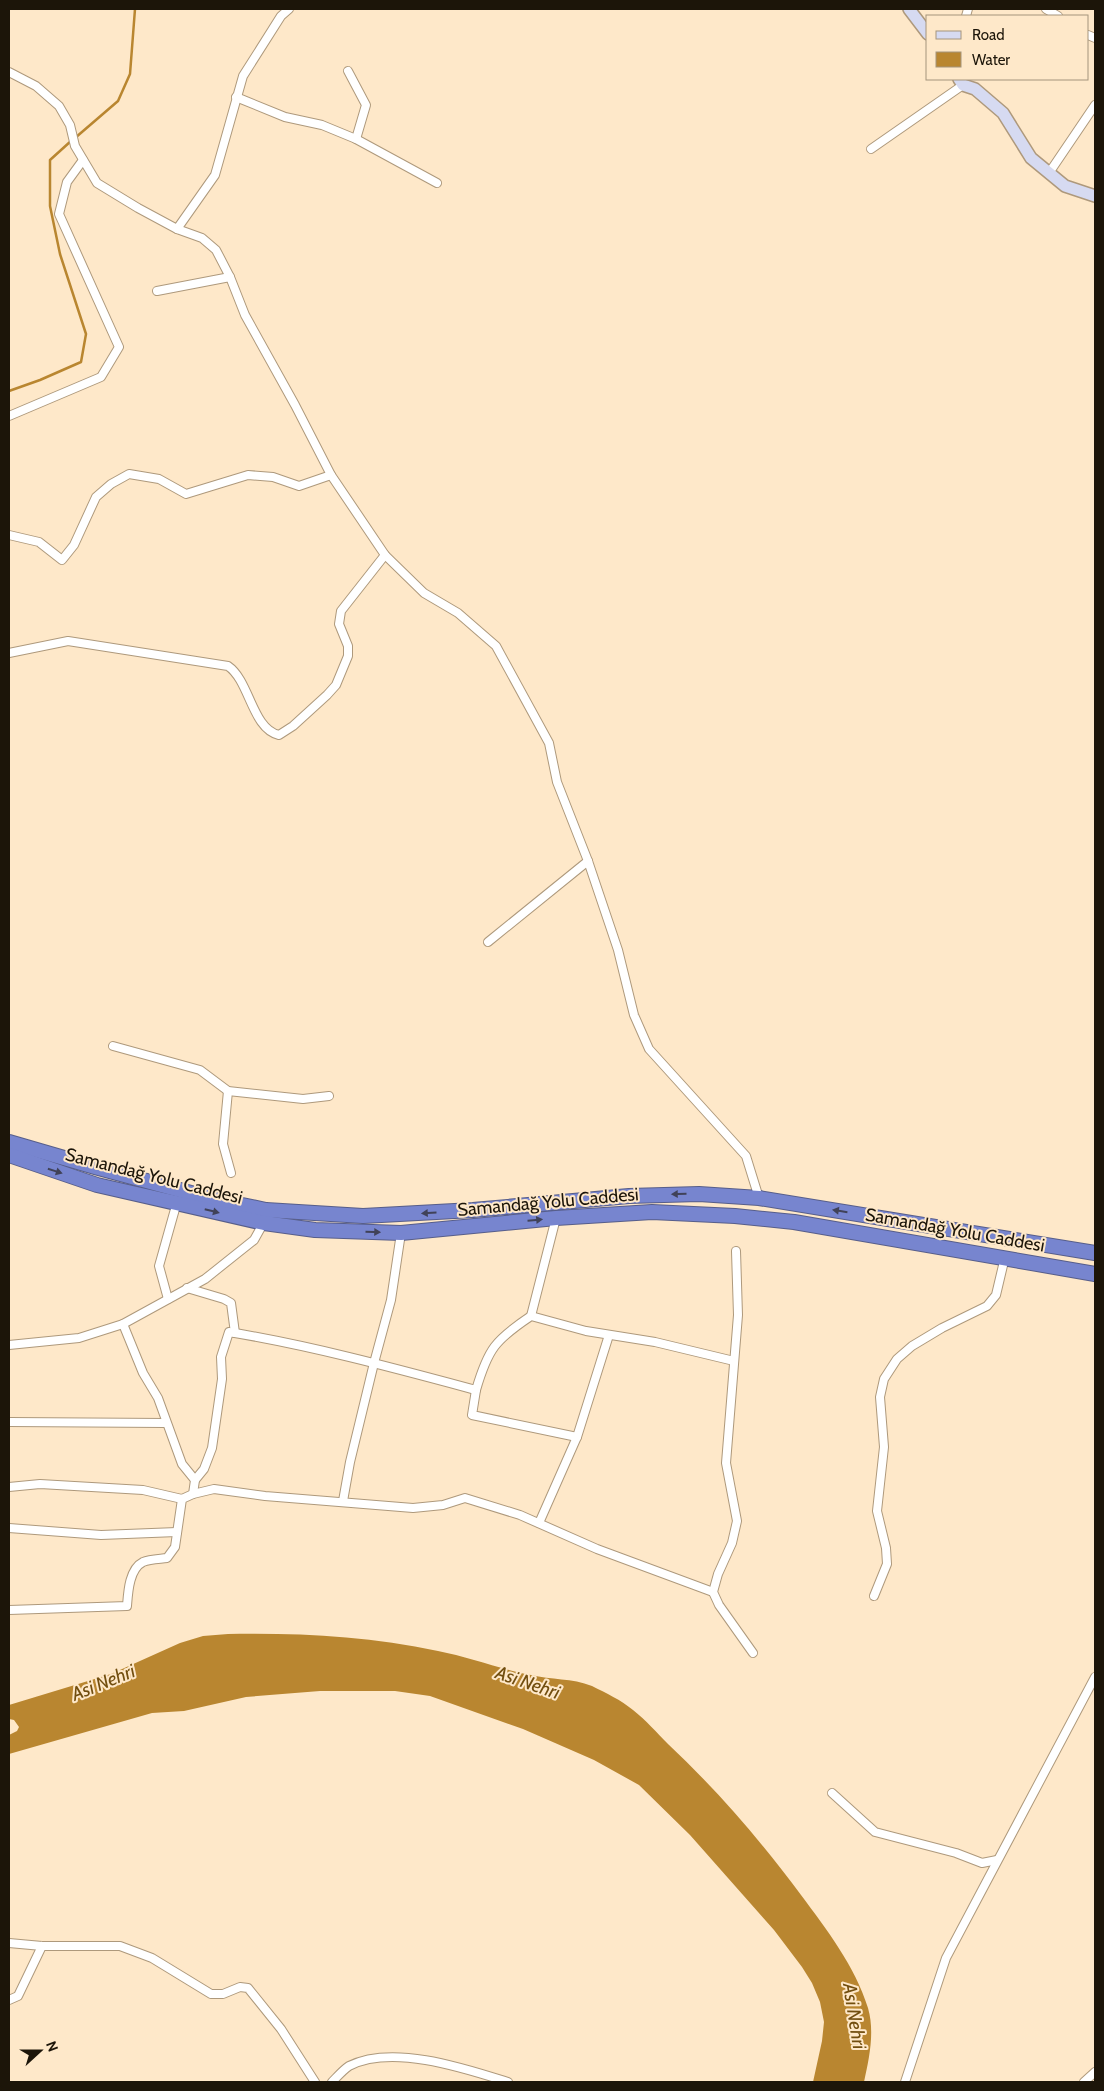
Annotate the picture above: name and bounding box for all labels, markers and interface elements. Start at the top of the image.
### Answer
legend [926,15,1089,80]
text: Road [972,26,1005,44]
text: Water [972,51,1010,69]
street label: Samandağ Yolu Caddesi [63,1143,245,1209]
one-way arrow [48,1167,63,1175]
street label: Samandağ Yolu Caddesi [456,1183,640,1221]
one-way arrow [670,1191,686,1199]
street label: Samandağ Yolu Caddesi [864,1203,1046,1257]
one-way arrow [205,1207,220,1215]
one-way arrow [832,1207,848,1215]
one-way arrow [421,1209,437,1217]
one-way arrow [527,1216,543,1224]
one-way arrow [365,1228,381,1236]
water label: Asi Nehri [67,1659,139,1706]
water label: Asi Nehri [492,1660,564,1704]
water label: Asi Nehri [838,1980,871,2052]
north arrow [15,2026,65,2076]
text: N [42,2038,62,2054]

